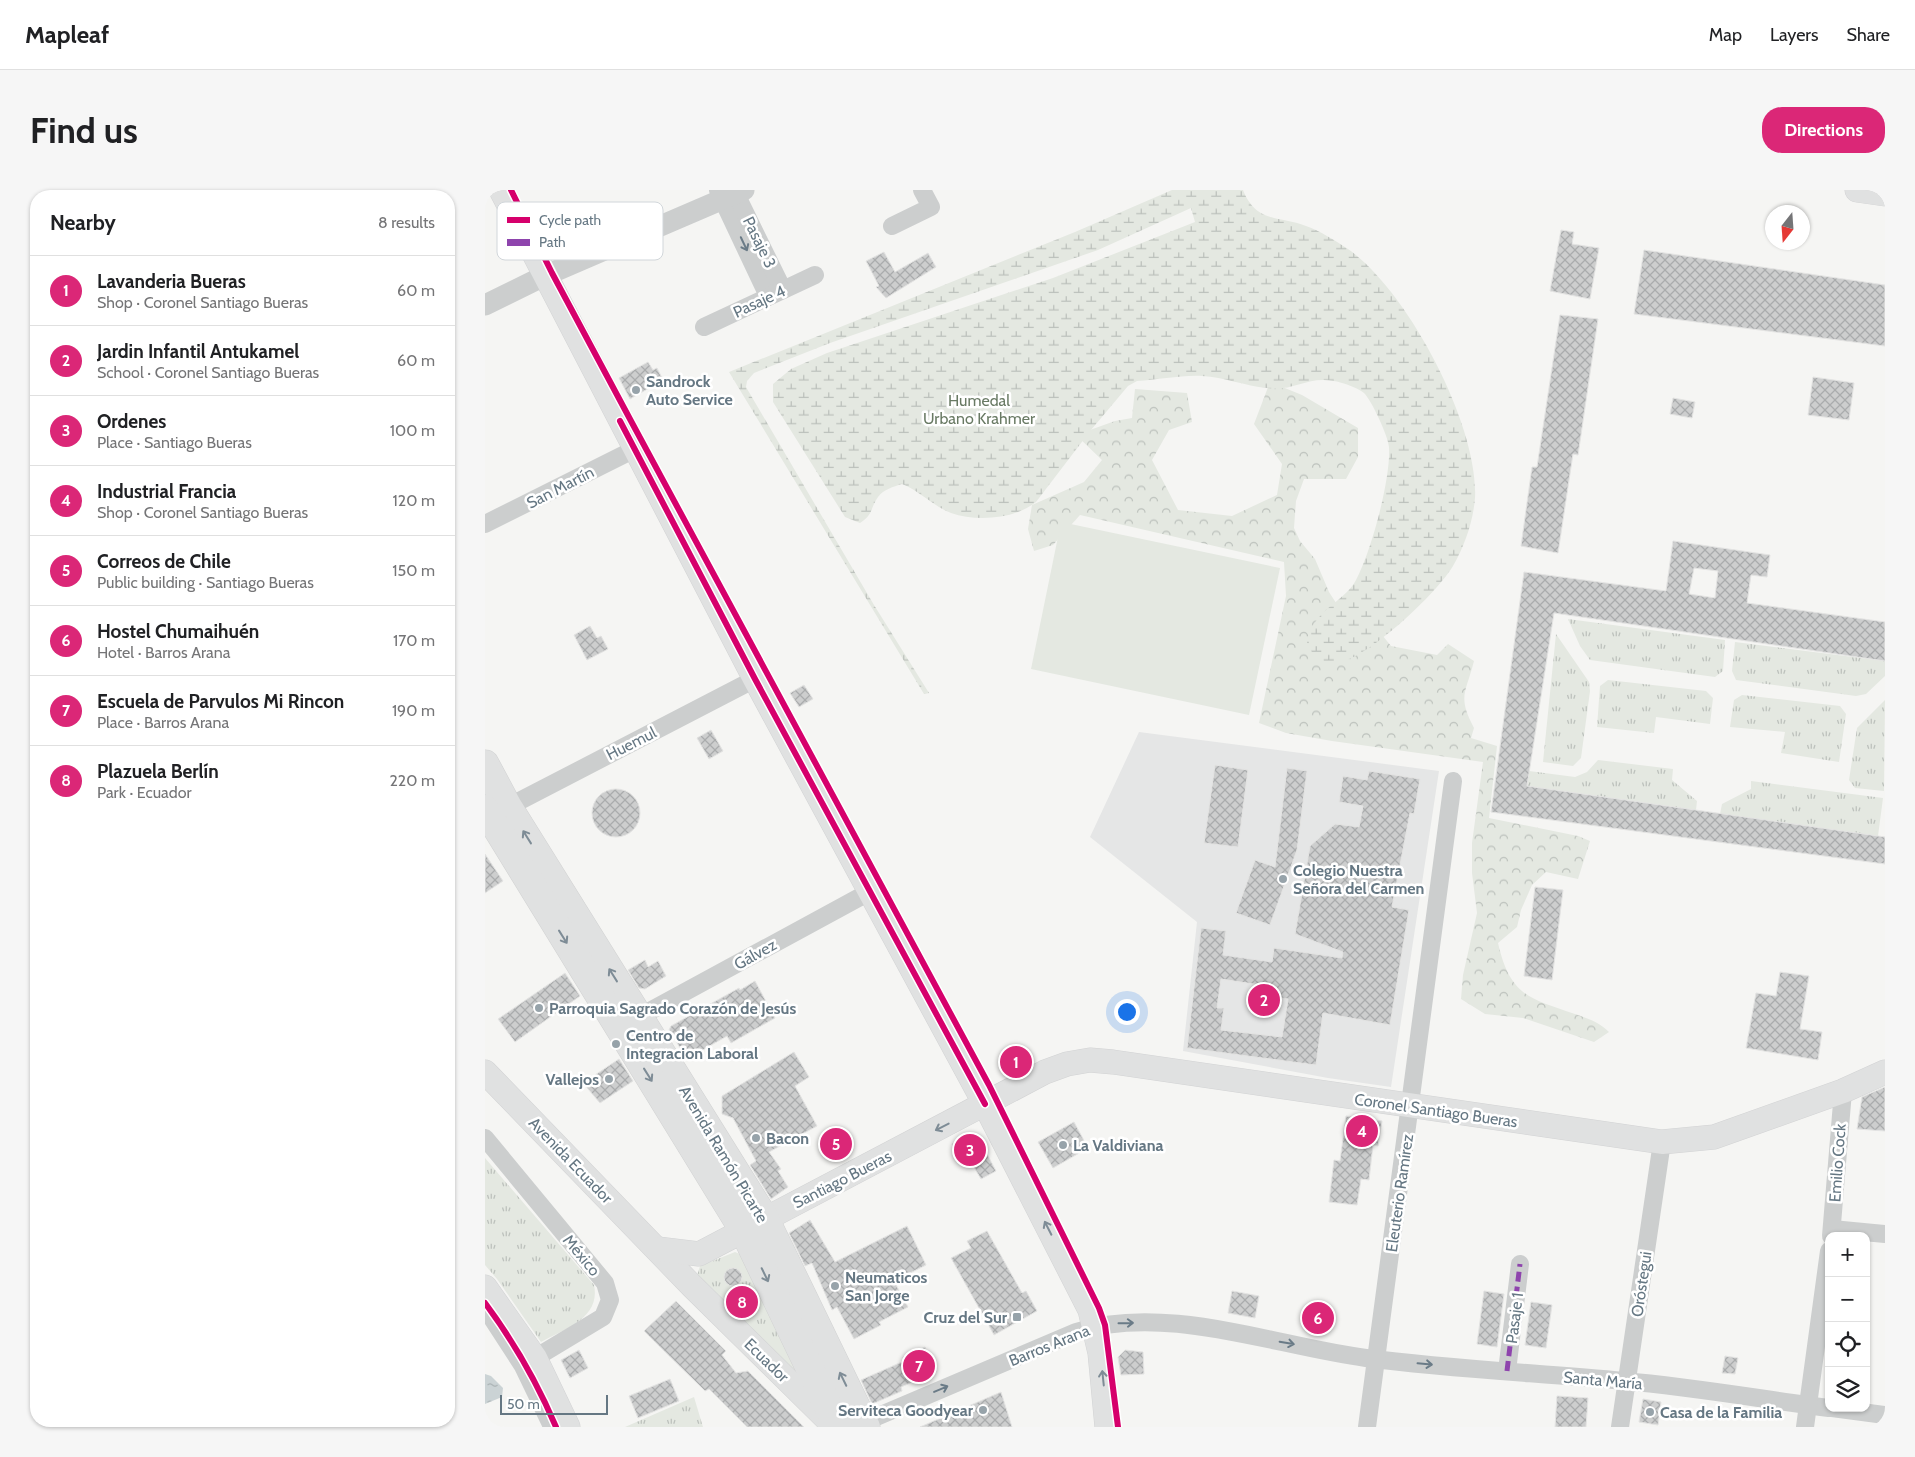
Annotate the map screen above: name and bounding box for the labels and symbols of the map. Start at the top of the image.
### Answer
legend [497,202,663,260]
north arrow [1765,205,1810,250]
text: Cycle path [539,211,601,229]
street label: Pasaje 3 [739,213,780,271]
text: Path [539,233,566,251]
one-way arrow [739,236,749,251]
street label: Pasaje 4 [730,281,788,322]
place label: Sandrock Auto Service [646,372,733,409]
marker: Sandrock Auto Service [630,384,642,396]
park label: Humedal Urbano Krahmer [923,391,1036,428]
street label: San Martín [523,462,597,512]
street label: Huemul [603,723,660,764]
one-way arrow [521,830,531,844]
place label: Colegio Nuestra Señora del Carmen [1293,861,1424,898]
marker: Colegio Nuestra Señora del Carmen [1277,873,1289,885]
one-way arrow [558,929,568,943]
street label: Gálvez [731,935,780,974]
one-way arrow [607,968,617,982]
pin: 2 [1248,981,1280,1019]
place label: Parroquia Sagrado Corazón de Jesús [549,999,796,1018]
your location [1114,999,1140,1025]
marker: Parroquia Sagrado Corazón de Jesús [533,1002,545,1014]
place label: Centro de Integracion Laboral [626,1026,758,1063]
marker: Centro de Integracion Laboral [610,1038,622,1050]
pin: 1 [1000,1043,1032,1081]
one-way arrow [643,1068,653,1082]
place label: Vallejos [545,1070,599,1089]
marker: Vallejos [603,1073,615,1085]
street label: Avenida Ramón Picarte [675,1082,772,1226]
street label: Coronel Santiago Bueras [1353,1090,1519,1131]
pin: 4 [1346,1112,1378,1150]
street label: Avenida Ecuador [525,1113,617,1208]
street label: Emilio Cock [1825,1122,1850,1203]
one-way arrow [935,1123,950,1132]
pin: 5 [820,1125,852,1163]
place label: Bacon [766,1129,809,1148]
pin: 3 [954,1131,986,1169]
marker: Bacon [750,1132,762,1144]
street label: Eleuterio Ramírez [1382,1132,1417,1253]
place label: La Valdiviana [1073,1136,1163,1155]
marker: La Valdiviana [1057,1139,1069,1151]
street label: Santiago Bueras [790,1146,895,1212]
one-way arrow [1043,1220,1053,1235]
street label: México [559,1231,604,1280]
street label: Oróstegui [1628,1250,1655,1318]
one-way arrow [761,1267,770,1282]
place label: Neumaticos San Jorge [845,1268,928,1305]
marker: Neumaticos San Jorge [829,1280,841,1292]
pin: 8 [726,1283,758,1321]
street label: Pasaje 1 [1502,1291,1527,1345]
pin: 6 [1302,1299,1334,1337]
place label: Cruz del Sur [924,1308,1008,1327]
marker: Cruz del Sur [1011,1311,1023,1323]
one-way arrow [1118,1318,1134,1328]
street label: Barros Arana [1006,1321,1093,1370]
street label: Ecuador [740,1335,794,1387]
one-way arrow [1278,1339,1294,1349]
pin: 7 [903,1347,935,1385]
one-way arrow [1417,1359,1433,1368]
street label: Santa María [1563,1368,1644,1393]
one-way arrow [1098,1371,1108,1387]
one-way arrow [838,1372,847,1387]
one-way arrow [933,1384,948,1394]
scale bar [500,1392,607,1415]
place label: Serviteca Goodyear [838,1401,974,1420]
place label: Casa de la Familia [1660,1403,1782,1422]
marker: Serviteca Goodyear [977,1404,989,1416]
marker: Casa de la Familia [1644,1406,1656,1418]

